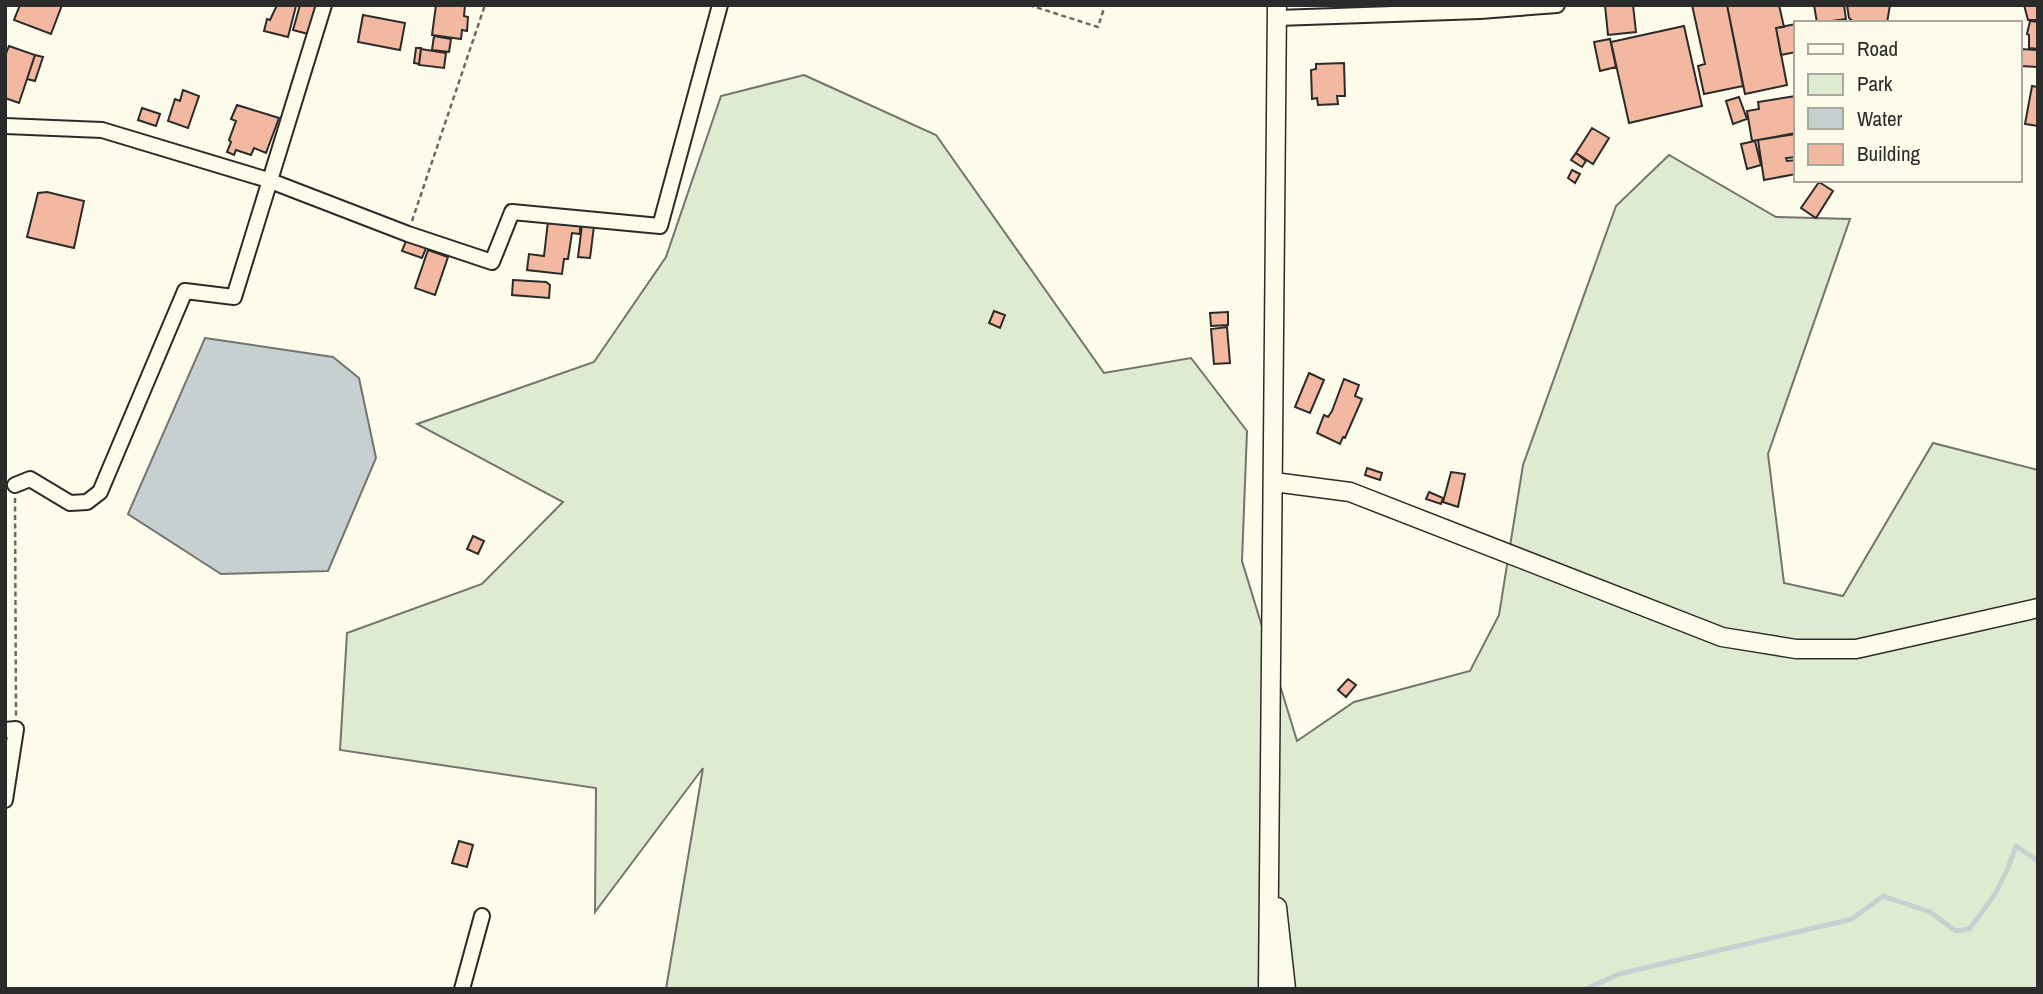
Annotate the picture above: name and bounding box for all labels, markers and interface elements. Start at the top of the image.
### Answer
legend [1794,21,2022,182]
text: Road [1857,34,1898,63]
text: Park [1857,69,1893,98]
text: Water [1857,104,1903,133]
text: Building [1857,139,1921,168]

